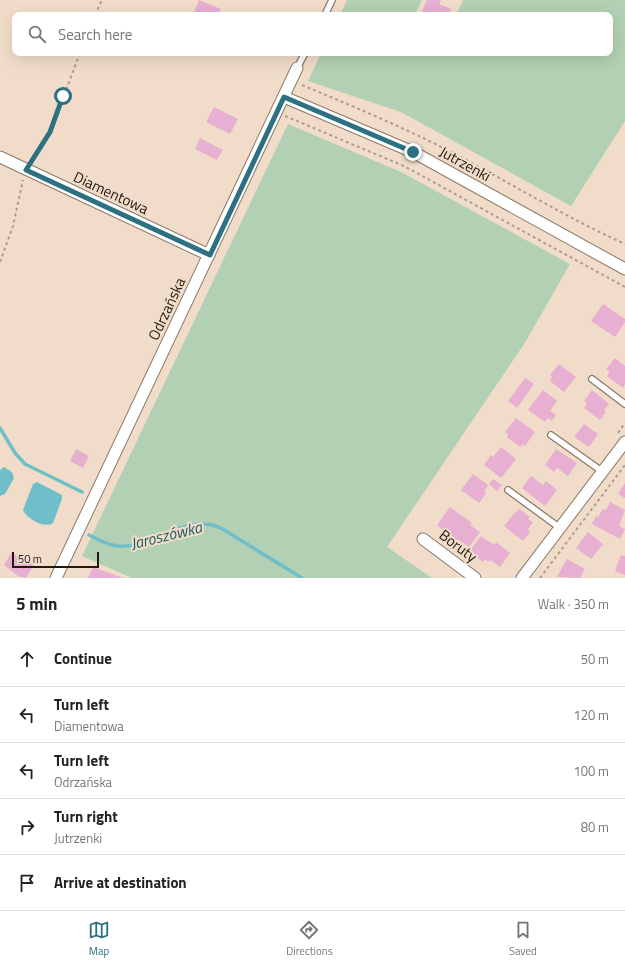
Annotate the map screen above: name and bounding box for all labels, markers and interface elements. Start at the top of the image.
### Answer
search box [12,12,613,56]
icon: search [26,23,48,45]
text: Search here [58,23,132,46]
route start [54,87,72,105]
street label: Jutrzenki [435,140,495,187]
route end [404,143,422,161]
street label: Diamentowa [70,165,153,220]
street label: Odrzańska [142,273,191,344]
water label: Jaroszówka [128,514,205,555]
street label: Boruty [434,524,482,568]
scale bar [12,550,99,569]
text: 50 m [18,551,42,567]
text: 5 min [16,591,57,617]
text: Walk · 350 m [538,594,609,614]
text: Continue [54,647,112,670]
icon: ahead [16,648,38,670]
text: 50 m [581,649,609,669]
text: Turn left [54,693,109,716]
icon: left [16,704,38,726]
text: 120 m [573,705,609,725]
text: Diamentowa [54,716,124,736]
text: Turn left [54,749,109,772]
icon: left [16,760,38,782]
text: 100 m [573,761,609,781]
text: Odrzańska [54,772,112,792]
text: Turn right [54,805,118,828]
icon: right [16,816,38,838]
text: 80 m [581,817,609,837]
text: Jutrzenki [54,828,102,848]
text: Arrive at destination [54,871,187,894]
icon: arrive [16,872,38,894]
tab: Map [88,919,110,959]
tab: Directions [286,919,333,959]
tab: Saved [509,919,537,959]

